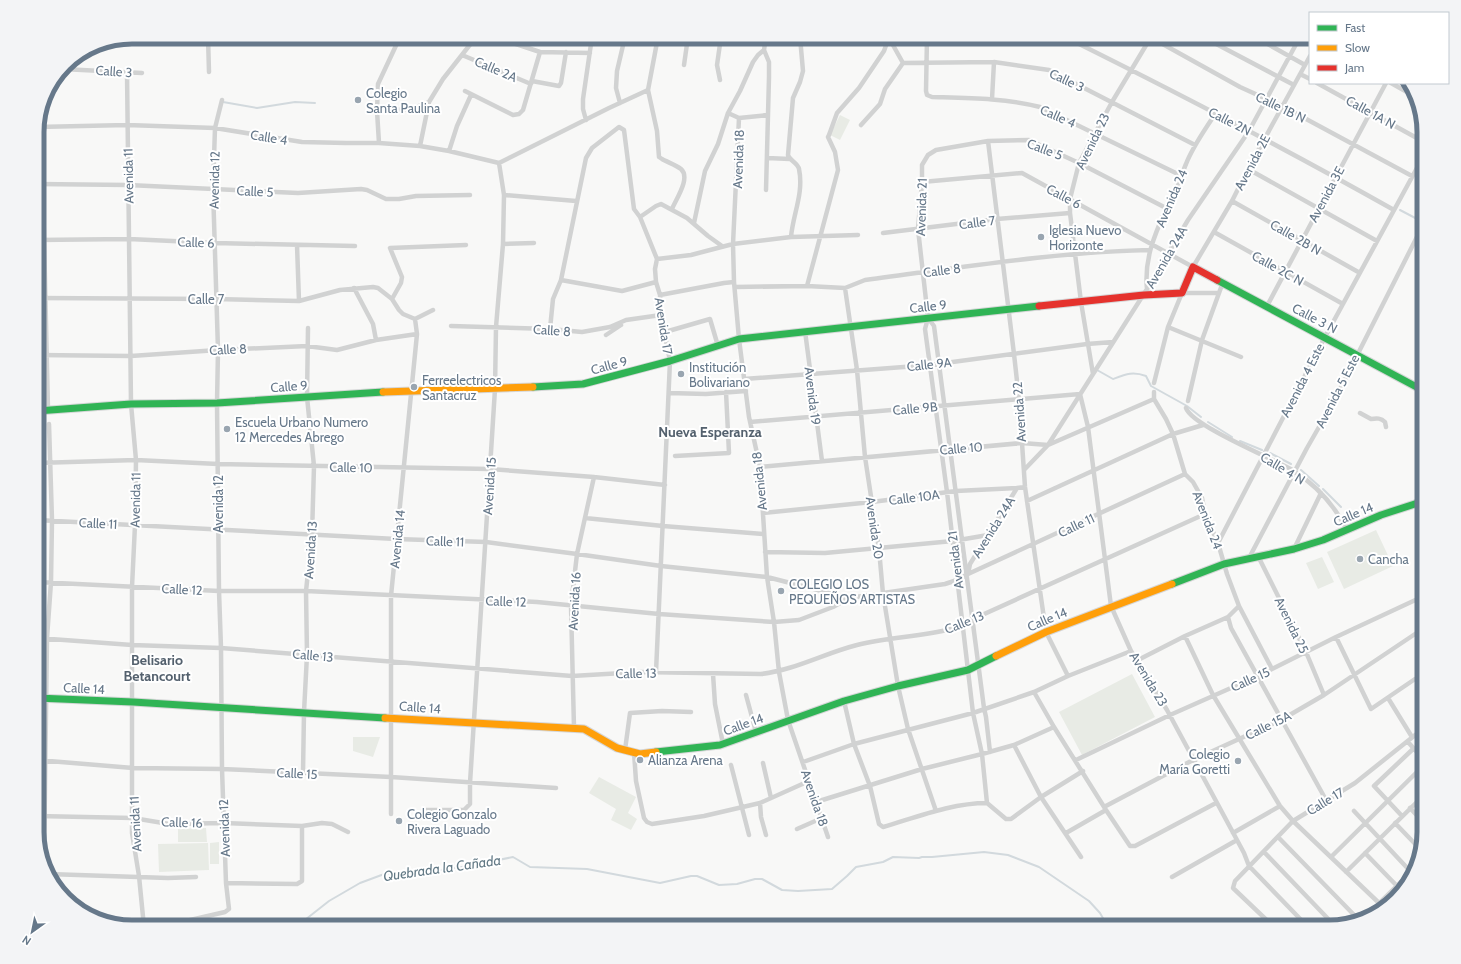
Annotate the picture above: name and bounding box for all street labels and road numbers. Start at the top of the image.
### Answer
street label: Calle 2A [472,53,520,85]
street label: Calle 3 [95,62,133,80]
street label: Calle 3 [1047,65,1087,95]
street label: Calle 1B N [1253,88,1309,126]
street label: Calle 1A N [1343,92,1399,132]
street label: Calle 4 [1038,101,1079,131]
street label: Calle 2N [1206,103,1254,139]
street label: Avenida 23 [1071,110,1113,172]
street label: Calle 4 [249,126,289,148]
street label: Avenida 18 [729,129,747,189]
street label: Avenida 2E [1231,131,1273,193]
street label: Calle 5 [1025,135,1065,163]
street label: Avenida 11 [120,148,136,204]
street label: Avenida 12 [205,151,223,209]
street label: Avenida 3E [1305,163,1347,225]
street label: Avenida 24 [1152,166,1191,229]
street label: Avenida 21 [912,178,930,236]
street label: Calle 6 [1044,180,1084,212]
street label: Calle 5 [236,182,274,200]
street label: Calle 7 [958,212,997,232]
street label: Calle 2B N [1268,216,1324,258]
street label: Avenida 24A [1142,223,1190,291]
street label: Calle 6 [177,233,215,251]
street label: Calle 2C N [1249,247,1307,289]
street label: Calle 8 [922,260,962,280]
street label: Calle 7 [188,291,225,307]
street label: Avenida 17 [652,296,676,356]
street label: Calle 9 [909,296,947,316]
street label: Calle 3 N [1290,299,1340,337]
street label: Calle 8 [533,321,572,339]
street label: Calle 8 [209,340,247,358]
street label: Avenida 4 Este [1277,340,1328,420]
street label: Avenida 5 Este [1312,351,1363,430]
street label: Calle 9 [589,352,629,378]
street label: Calle 9A [906,354,952,374]
street label: Avenida 19 [801,366,825,426]
street label: Calle 9 [270,377,308,395]
street label: Avenida 22 [1009,381,1029,443]
street label: Calle 9B [892,398,938,418]
street label: Calle 10 [939,438,983,458]
street label: Calle 4 N [1258,448,1308,488]
street label: Avenida 18 [748,451,770,511]
street label: Avenida 15 [479,456,499,516]
street label: Calle 10 [329,459,373,475]
street label: Avenida 11 [127,472,143,528]
street label: Avenida 12 [210,475,226,533]
street label: Calle 10A [888,486,940,508]
street label: Avenida 24 [1190,489,1227,552]
street label: Avenida 24A [968,493,1018,561]
street label: Avenida 20 [863,496,887,560]
street label: Calle 14 [1331,498,1376,530]
street label: Avenida 14 [386,509,408,569]
street label: Calle 11 [1055,510,1097,540]
street label: Calle 11 [78,514,118,532]
street label: Avenida 13 [300,520,320,580]
street label: Avenida 21 [944,530,966,590]
street label: Calle 11 [426,532,464,550]
street label: Avenida 16 [564,571,584,631]
street label: Calle 12 [161,580,203,598]
street label: Calle 12 [485,592,527,610]
street label: Avenida 25 [1271,594,1313,656]
street label: Calle 14 [1025,603,1070,635]
street label: Calle 13 [942,607,986,637]
street label: Calle 13 [292,645,334,665]
street label: Avenida 23 [1126,649,1172,709]
street label: Calle 15 [1228,663,1272,695]
street label: Calle 13 [615,665,657,681]
street label: Calle 14 [63,679,106,697]
street label: Calle 14 [399,698,442,716]
street label: Calle 15A [1242,707,1294,743]
street label: Calle 14 [721,709,766,739]
street label: Calle 15 [276,764,318,782]
street label: Avenida 18 [798,767,832,829]
street label: Calle 17 [1303,783,1347,818]
street label: Avenida 11 [126,796,144,852]
street label: Avenida 12 [215,799,233,857]
street label: Calle 16 [161,813,203,831]

